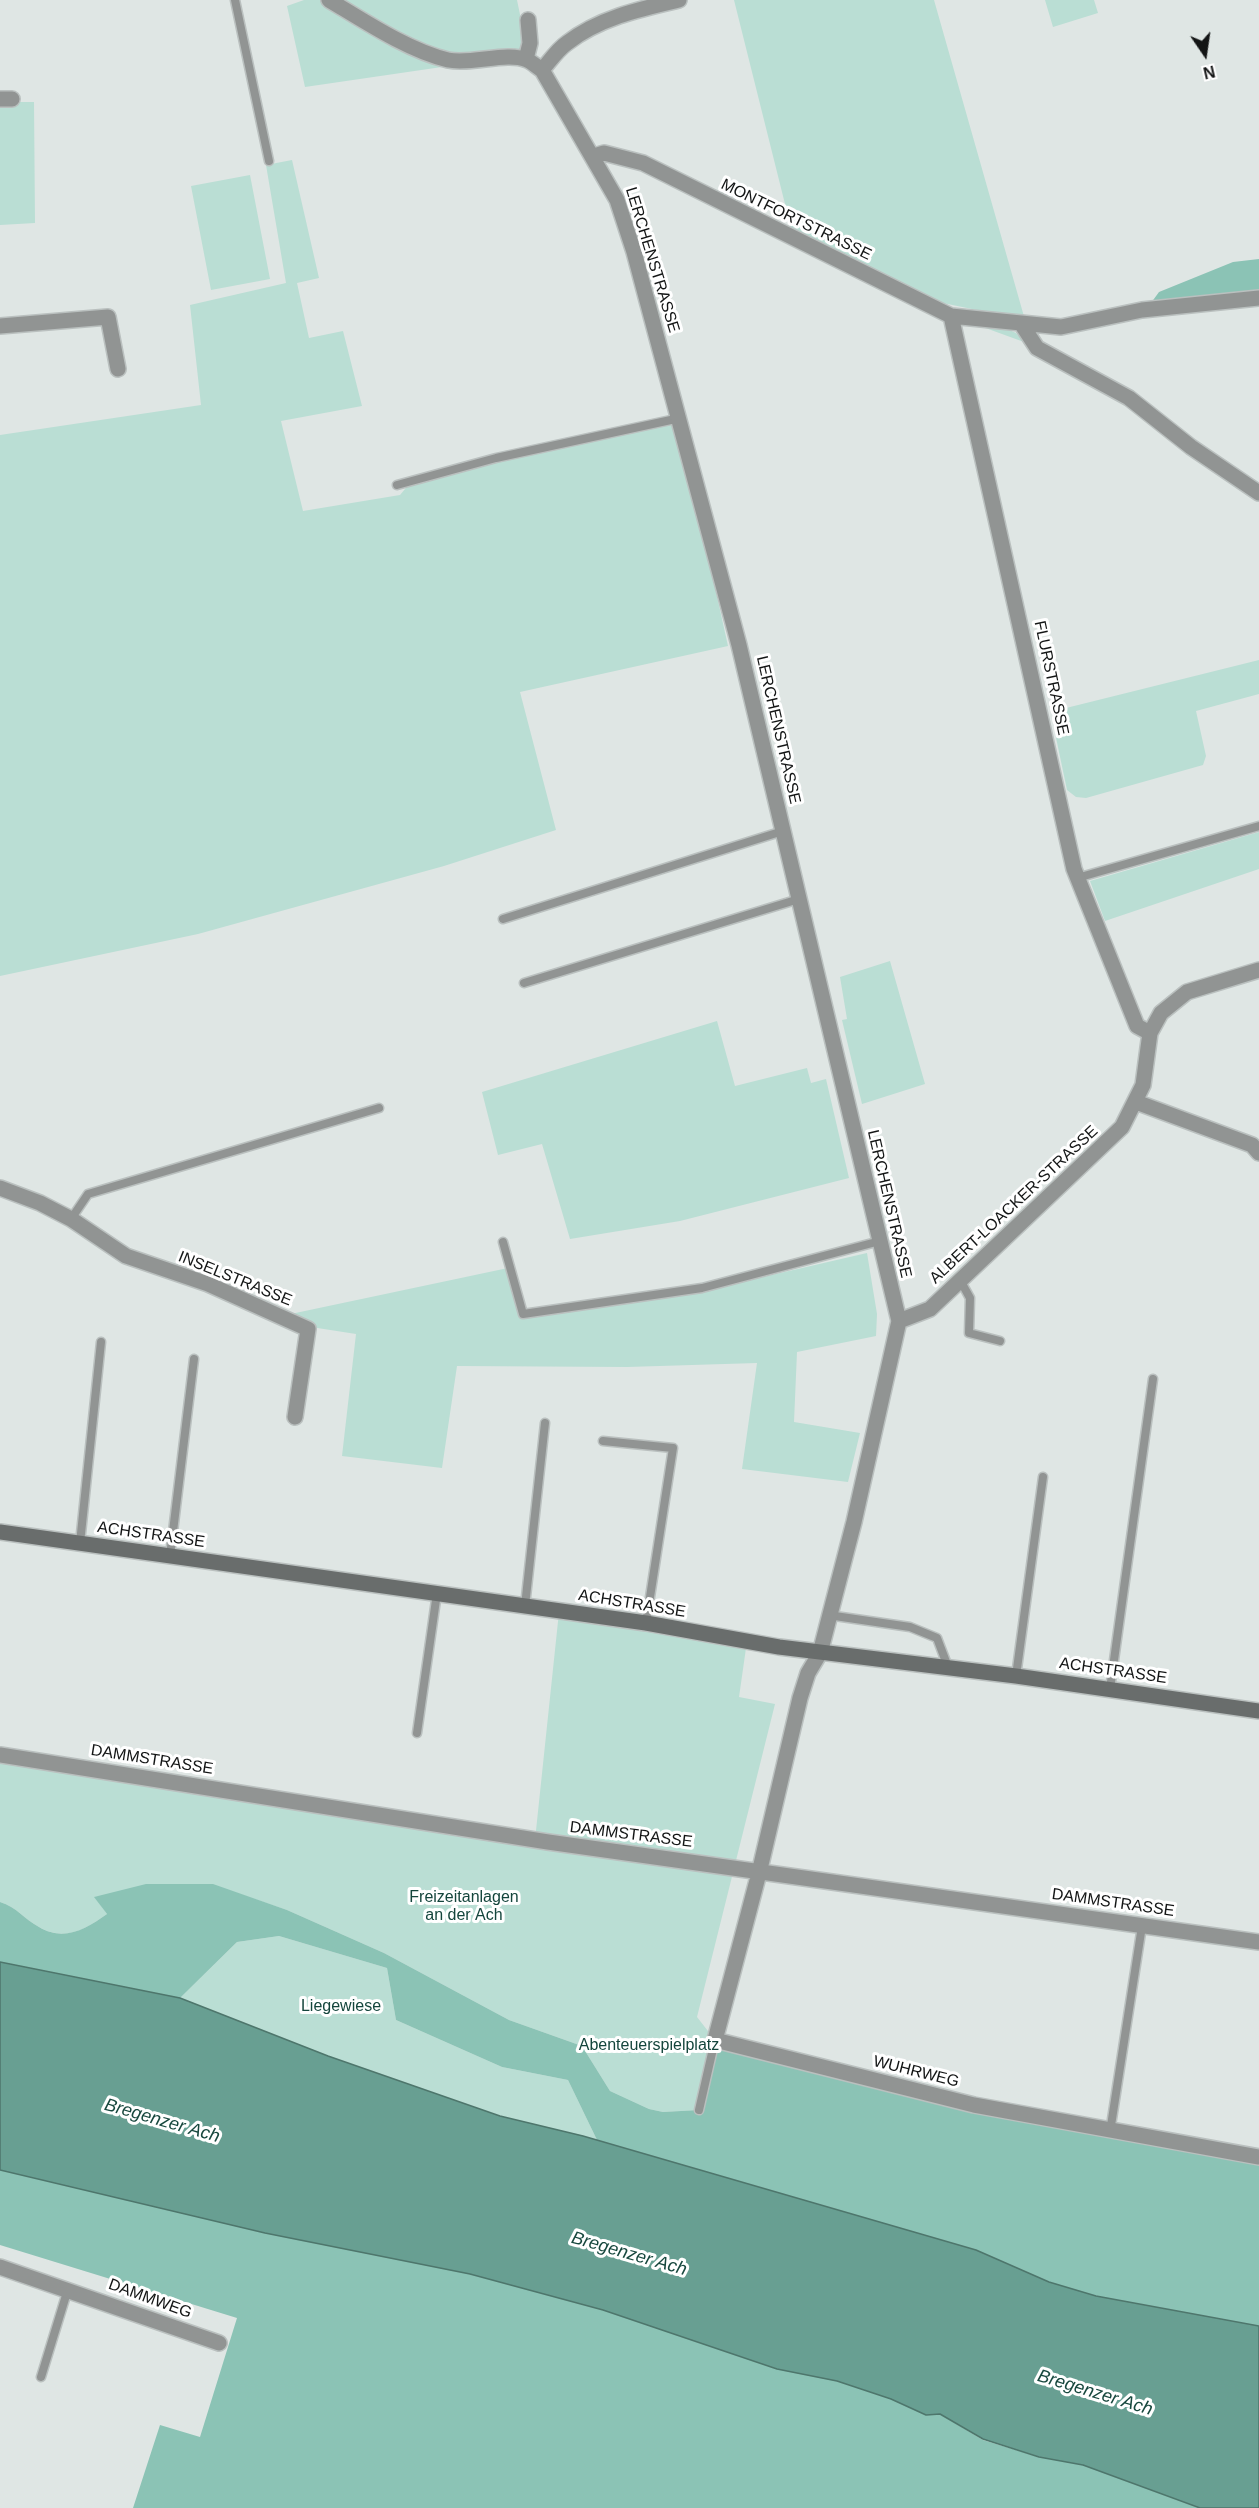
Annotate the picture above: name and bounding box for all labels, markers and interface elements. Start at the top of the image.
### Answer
north arrow [1175,24,1235,84]
text: N [1202,62,1217,82]
street label: MONTFORTSTRASSE [718,175,874,265]
street label: LERCHENSTRASSE [621,185,683,335]
street label: FLURSTRASSE [1030,619,1072,737]
street label: LERCHENSTRASSE [752,654,804,806]
street label: ALBERT-LOACKER-STRASSE [926,1122,1102,1288]
street label: LERCHENSTRASSE [863,1128,915,1280]
street label: INSELSTRASSE [175,1247,295,1311]
street label: ACHSTRASSE [96,1518,206,1552]
street label: ACHSTRASSE [577,1586,687,1622]
street label: ACHSTRASSE [1058,1654,1168,1688]
street label: DAMMSTRASSE [89,1741,215,1779]
street label: DAMMSTRASSE [569,1818,693,1852]
street label: DAMMSTRASSE [1050,1885,1176,1921]
park label: Freizeitanlagen an der Ach [409,1888,519,1926]
park label: Liegewiese [301,1997,381,2017]
park label: Abenteuerspielplatz [579,2036,719,2056]
street label: WUHRWEG [871,2052,961,2092]
water label: Bregenzer Ach [102,2094,222,2148]
water label: Bregenzer Ach [569,2227,689,2281]
street label: DAMMWEG [106,2275,194,2323]
water label: Bregenzer Ach [1035,2365,1155,2421]

